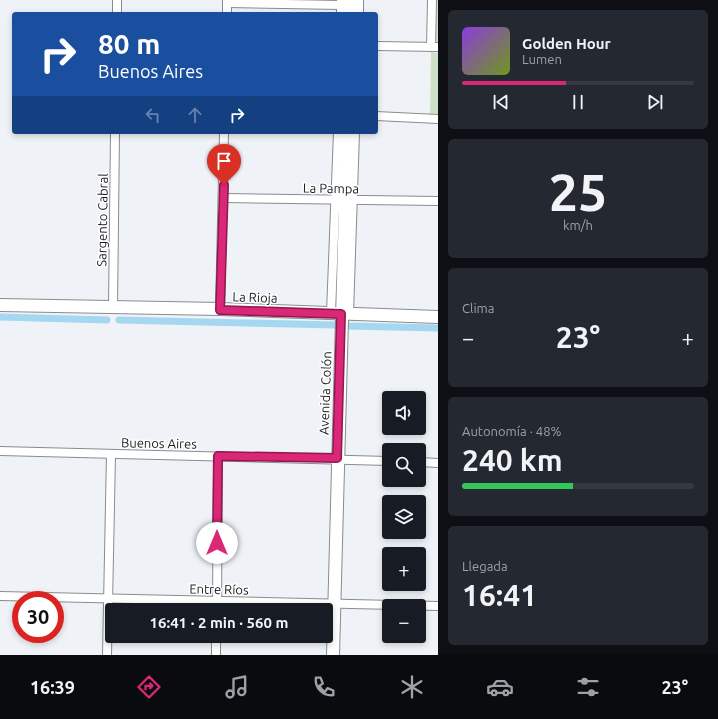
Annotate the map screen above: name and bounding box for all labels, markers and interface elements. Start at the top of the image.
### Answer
icon: right [32,28,84,80]
text: 80 m [98,28,160,59]
text: Golden Hour [522,35,611,52]
text: Lumen [522,52,562,66]
text: Buenos Aires [98,61,203,81]
icon: previous [490,91,512,113]
icon: pause [567,91,589,113]
icon: next [644,91,666,113]
icon: left [142,104,164,126]
icon: ahead [184,104,206,126]
icon: right [226,104,248,126]
pin [207,144,241,185]
icon: arrive [213,150,235,172]
text: 25 [549,163,607,221]
street label: Sargento Cabral [94,173,110,267]
street label: La Pampa [303,181,359,195]
text: km/h [563,218,593,232]
street label: La Rioja [232,289,278,305]
text: Clima [462,301,494,315]
text: 23° [556,320,600,354]
text: − [462,325,474,350]
text: + [682,325,694,350]
street label: Avenida Colón [317,351,333,435]
map controls [382,391,426,643]
button: sound [382,391,426,435]
text: Autonomía · 48% [462,424,561,438]
street label: Buenos Aires [121,435,197,451]
button: search [382,443,426,487]
text: 240 km [462,443,563,477]
button: layers [382,495,426,539]
position arrow [196,522,238,564]
button: + [382,547,426,591]
text: Llegada [462,559,508,573]
text: 16:41 [462,578,537,612]
street label: Entre Ríos [189,581,249,597]
speed limit sign: 30 [12,591,64,643]
button: − [382,599,426,643]
text: 16:41 · 2 min · 560 m [150,614,288,631]
icon: directions [135,673,163,701]
icon: music [223,673,251,701]
icon: phone [310,673,338,701]
icon: climate [398,673,426,701]
icon: car [486,673,514,701]
icon: filters [574,673,602,701]
text: 16:39 [30,677,75,697]
text: 23° [661,677,688,697]

